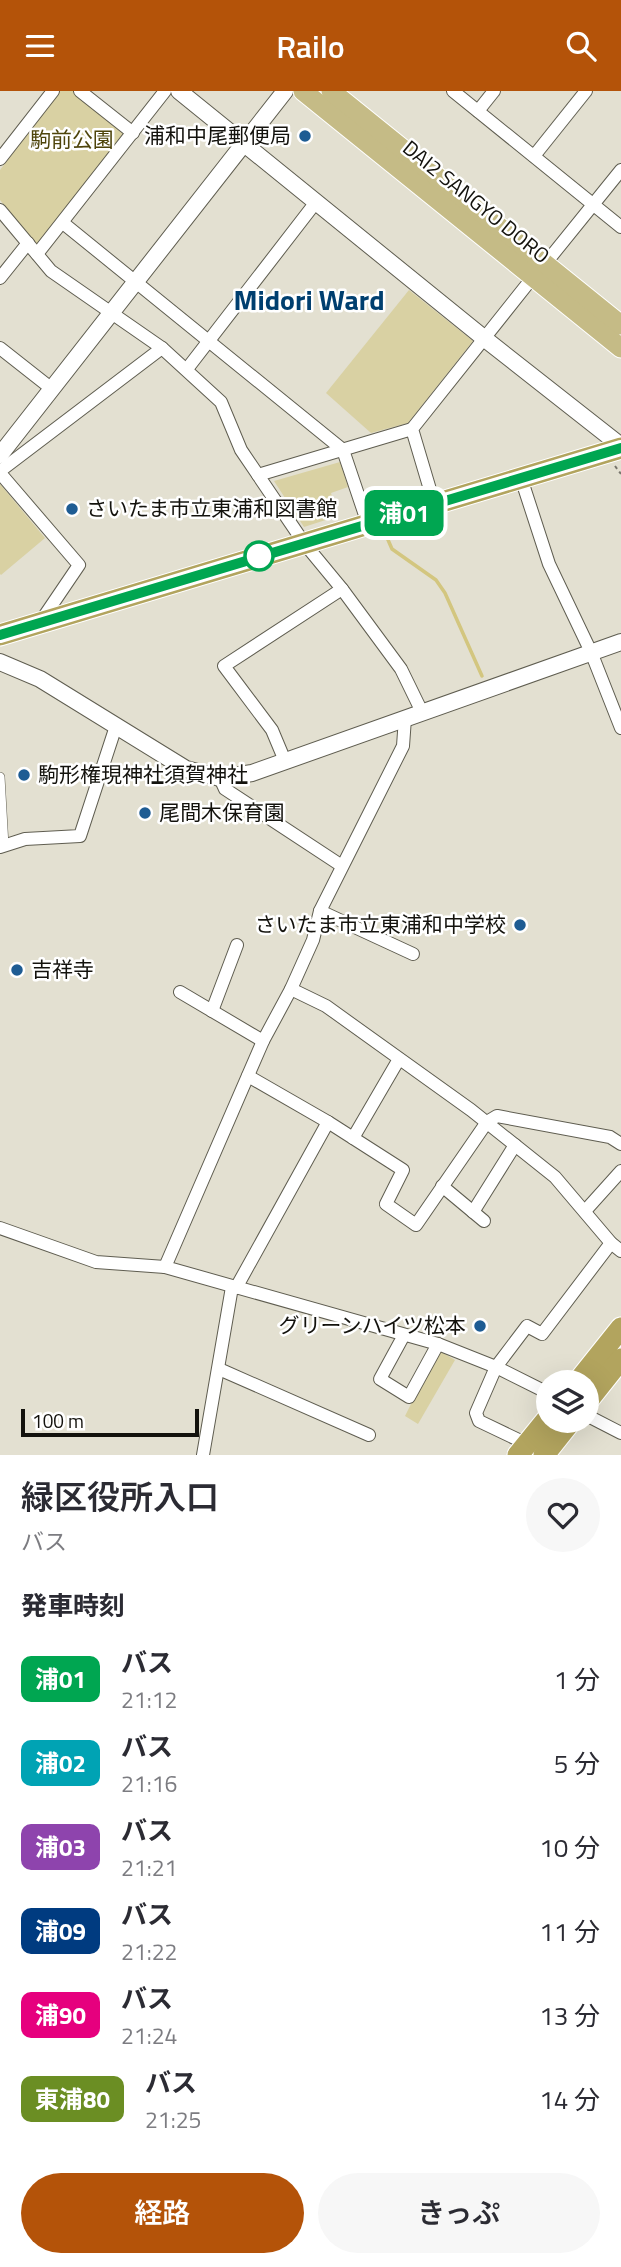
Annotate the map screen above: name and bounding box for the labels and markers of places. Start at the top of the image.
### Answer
place label: 浦和中尾郵便局 [144,119,291,151]
marker: 浦和中尾郵便局 [297,128,313,144]
place label: さいたま市立東浦和図書館 [86,492,337,524]
marker: さいたま市立東浦和図書館 [64,501,80,517]
unlabelled marker [244,541,274,571]
place label: 駒形権現神社須賀神社 [38,758,248,790]
marker: 駒形権現神社須賀神社 [16,767,32,783]
place label: 尾間木保育園 [159,796,285,828]
marker: 尾間木保育園 [137,805,153,821]
place label: さいたま市立東浦和中学校 [255,908,506,940]
marker: さいたま市立東浦和中学校 [512,917,528,933]
place label: 吉祥寺 [31,953,94,985]
marker: 吉祥寺 [9,962,25,978]
place label: グリーンハイツ松本 [278,1309,466,1341]
marker: グリーンハイツ松本 [472,1318,488,1334]

